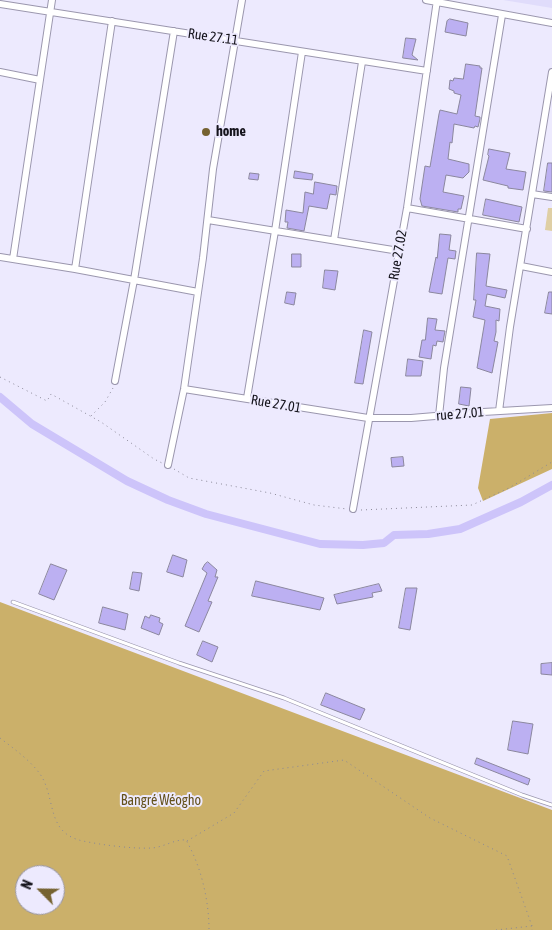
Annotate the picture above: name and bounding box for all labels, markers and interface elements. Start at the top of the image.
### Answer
street label: Rue 27.11 [187,25,239,49]
place label: home [216,124,246,140]
marker: home [200,126,212,138]
street label: Rue 27.02 [385,229,411,281]
street label: Rue 27.01 [250,391,302,417]
street label: rue 27.01 [435,404,485,424]
park label: Bangré Wéogho [121,793,201,809]
north arrow [15,865,65,915]
text: N [18,878,36,891]

